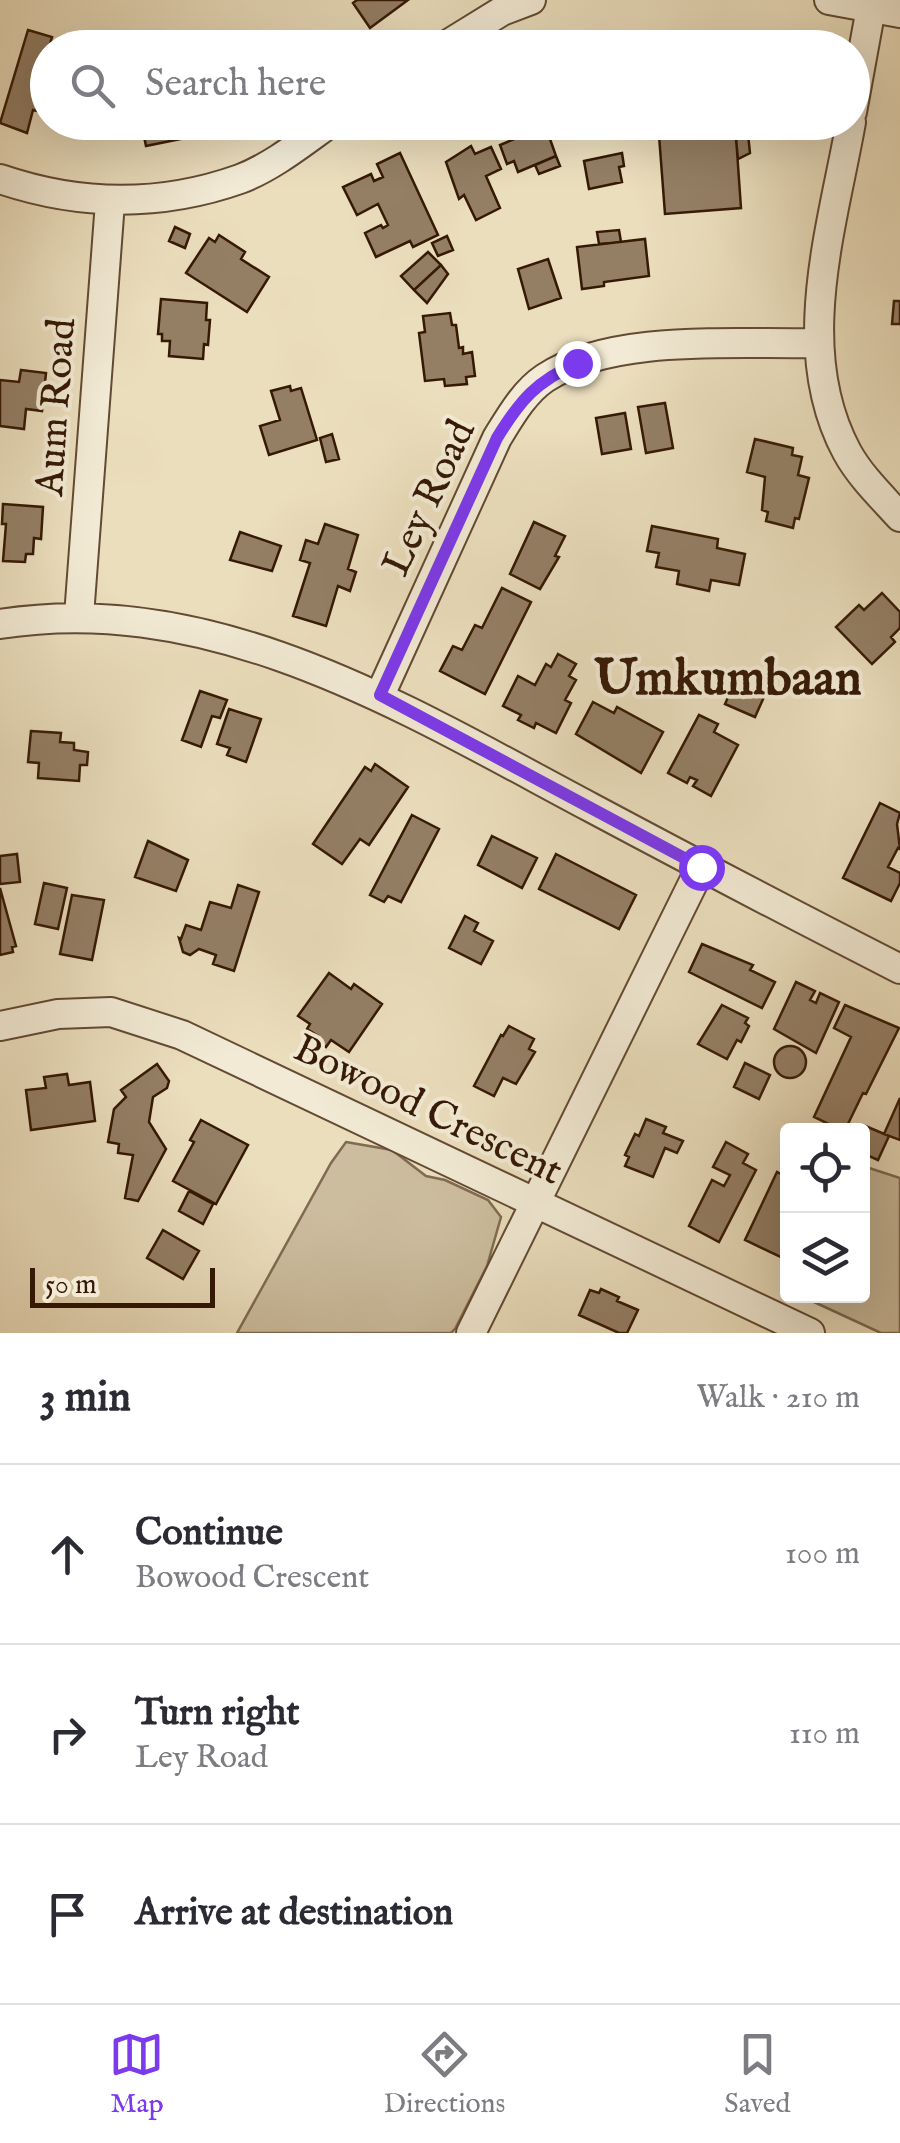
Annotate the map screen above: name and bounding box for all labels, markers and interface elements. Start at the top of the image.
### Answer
search box [30,30,870,140]
icon: search [65,58,120,113]
text: Search here [145,61,326,109]
street label: Aum Road [26,316,89,499]
route end [555,341,601,387]
street label: Ley Road [372,412,489,584]
district label: Umkumbaan [594,649,862,712]
route start [679,845,725,891]
street label: Bowood Crescent [285,1024,570,1198]
map controls [780,1123,870,1303]
button: locate [780,1123,870,1213]
button: layers [780,1213,870,1303]
scale bar [30,1263,215,1308]
text: 50 m [45,1268,97,1303]
text: 3 min [40,1372,131,1425]
text: Walk · 210 m [697,1378,860,1419]
text: Continue [135,1510,283,1558]
icon: ahead [40,1527,95,1582]
text: 100 m [785,1534,860,1575]
text: Bowood Crescent [135,1558,369,1599]
text: Turn right [135,1690,299,1738]
icon: right [40,1707,95,1762]
text: 110 m [789,1714,860,1755]
text: Ley Road [135,1738,268,1779]
icon: arrive [40,1887,95,1942]
text: Arrive at destination [135,1890,453,1938]
tab: Map [109,2027,164,2122]
tab: Directions [383,2027,505,2122]
tab: Saved [724,2027,791,2122]

